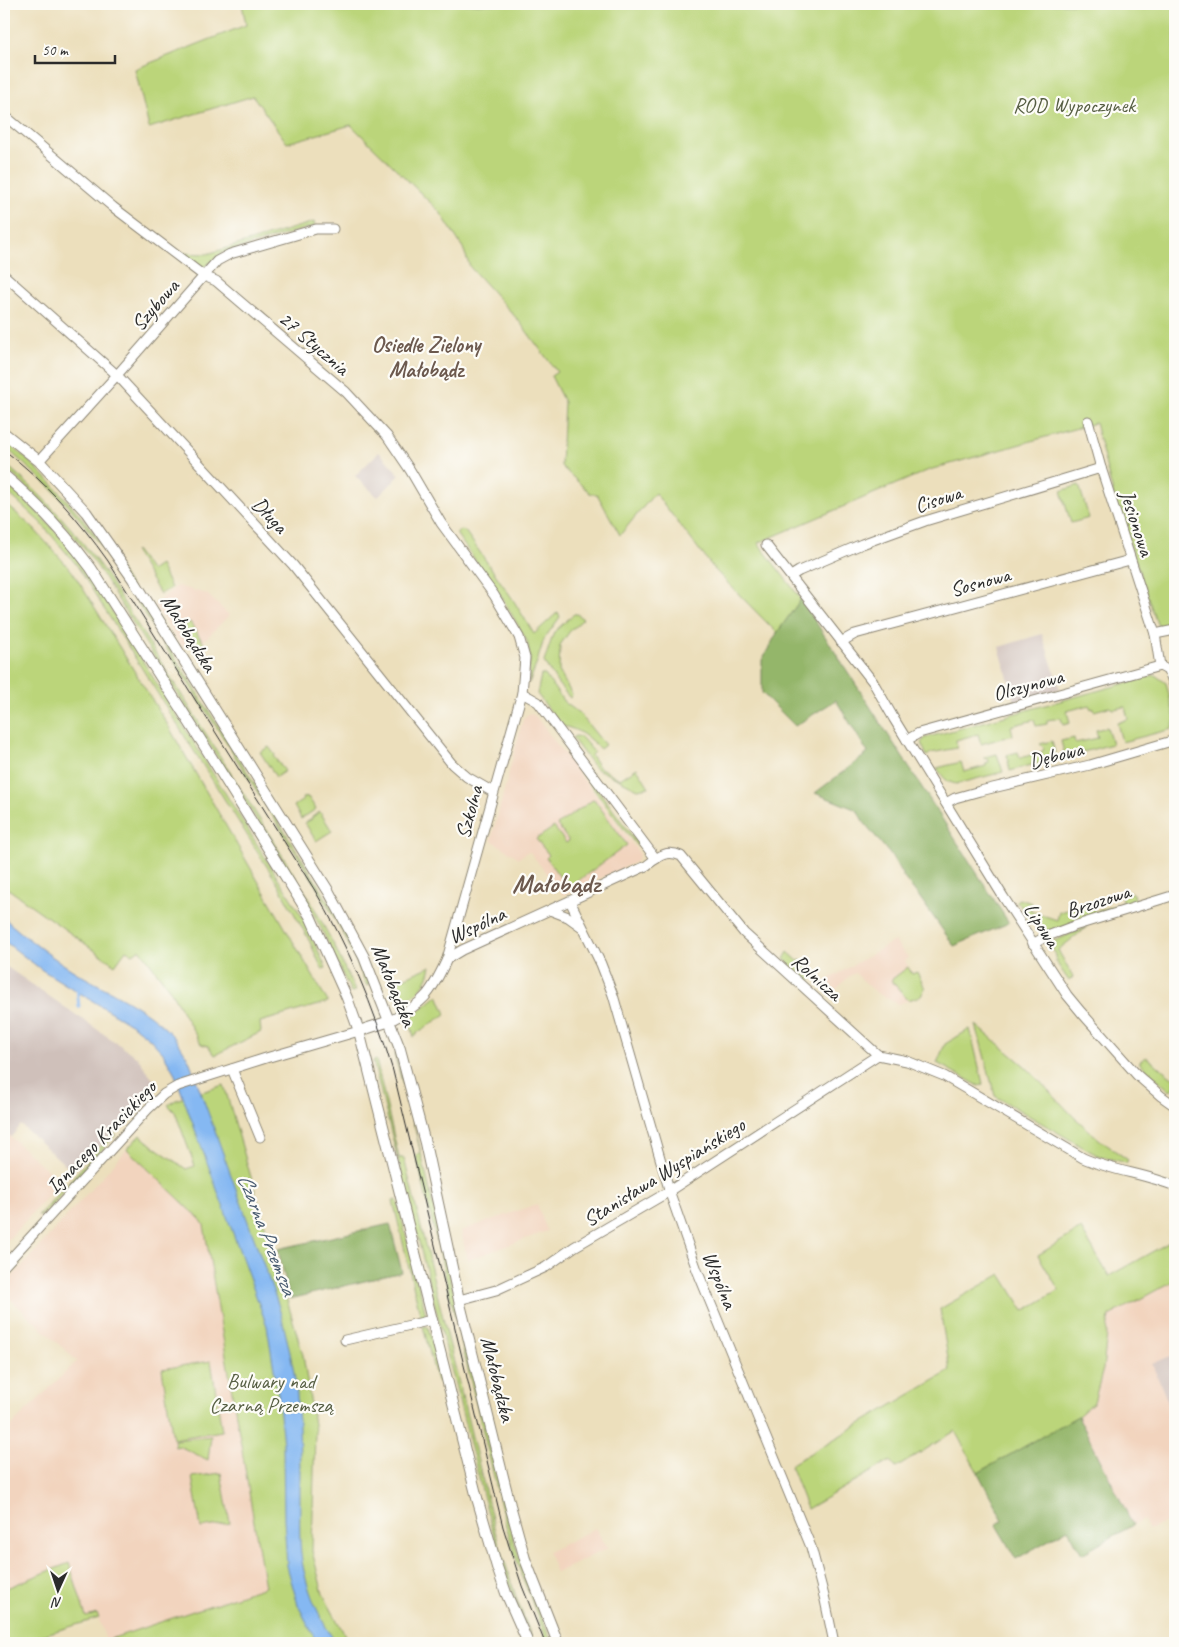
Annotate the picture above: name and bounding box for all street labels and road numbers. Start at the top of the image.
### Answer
street label: Szybowa [125,273,186,336]
street label: 27 Stycznia [273,305,356,382]
street label: Cisowa [911,479,967,519]
street label: Jesionowa [1114,486,1160,561]
street label: Długa [247,491,294,540]
street label: Sosnowa [947,561,1015,602]
street label: Małobądzka [155,589,224,678]
street label: Olszynowa [990,663,1067,707]
street label: Dębowa [1026,735,1087,774]
street label: Szkolna [449,781,489,841]
street label: Brzozowa [1063,878,1136,924]
street label: Lipowa [1018,898,1067,954]
street label: Wspólna [444,900,511,949]
street label: Małobądzka [366,940,423,1032]
street label: Rolnicza [787,948,849,1008]
street label: Ignacego Krasickiego [40,1073,164,1199]
street label: Stanisława Wyspiańskiego [578,1111,751,1232]
street label: Wspólna [697,1247,744,1314]
street label: Małobądzka [475,1334,522,1426]

